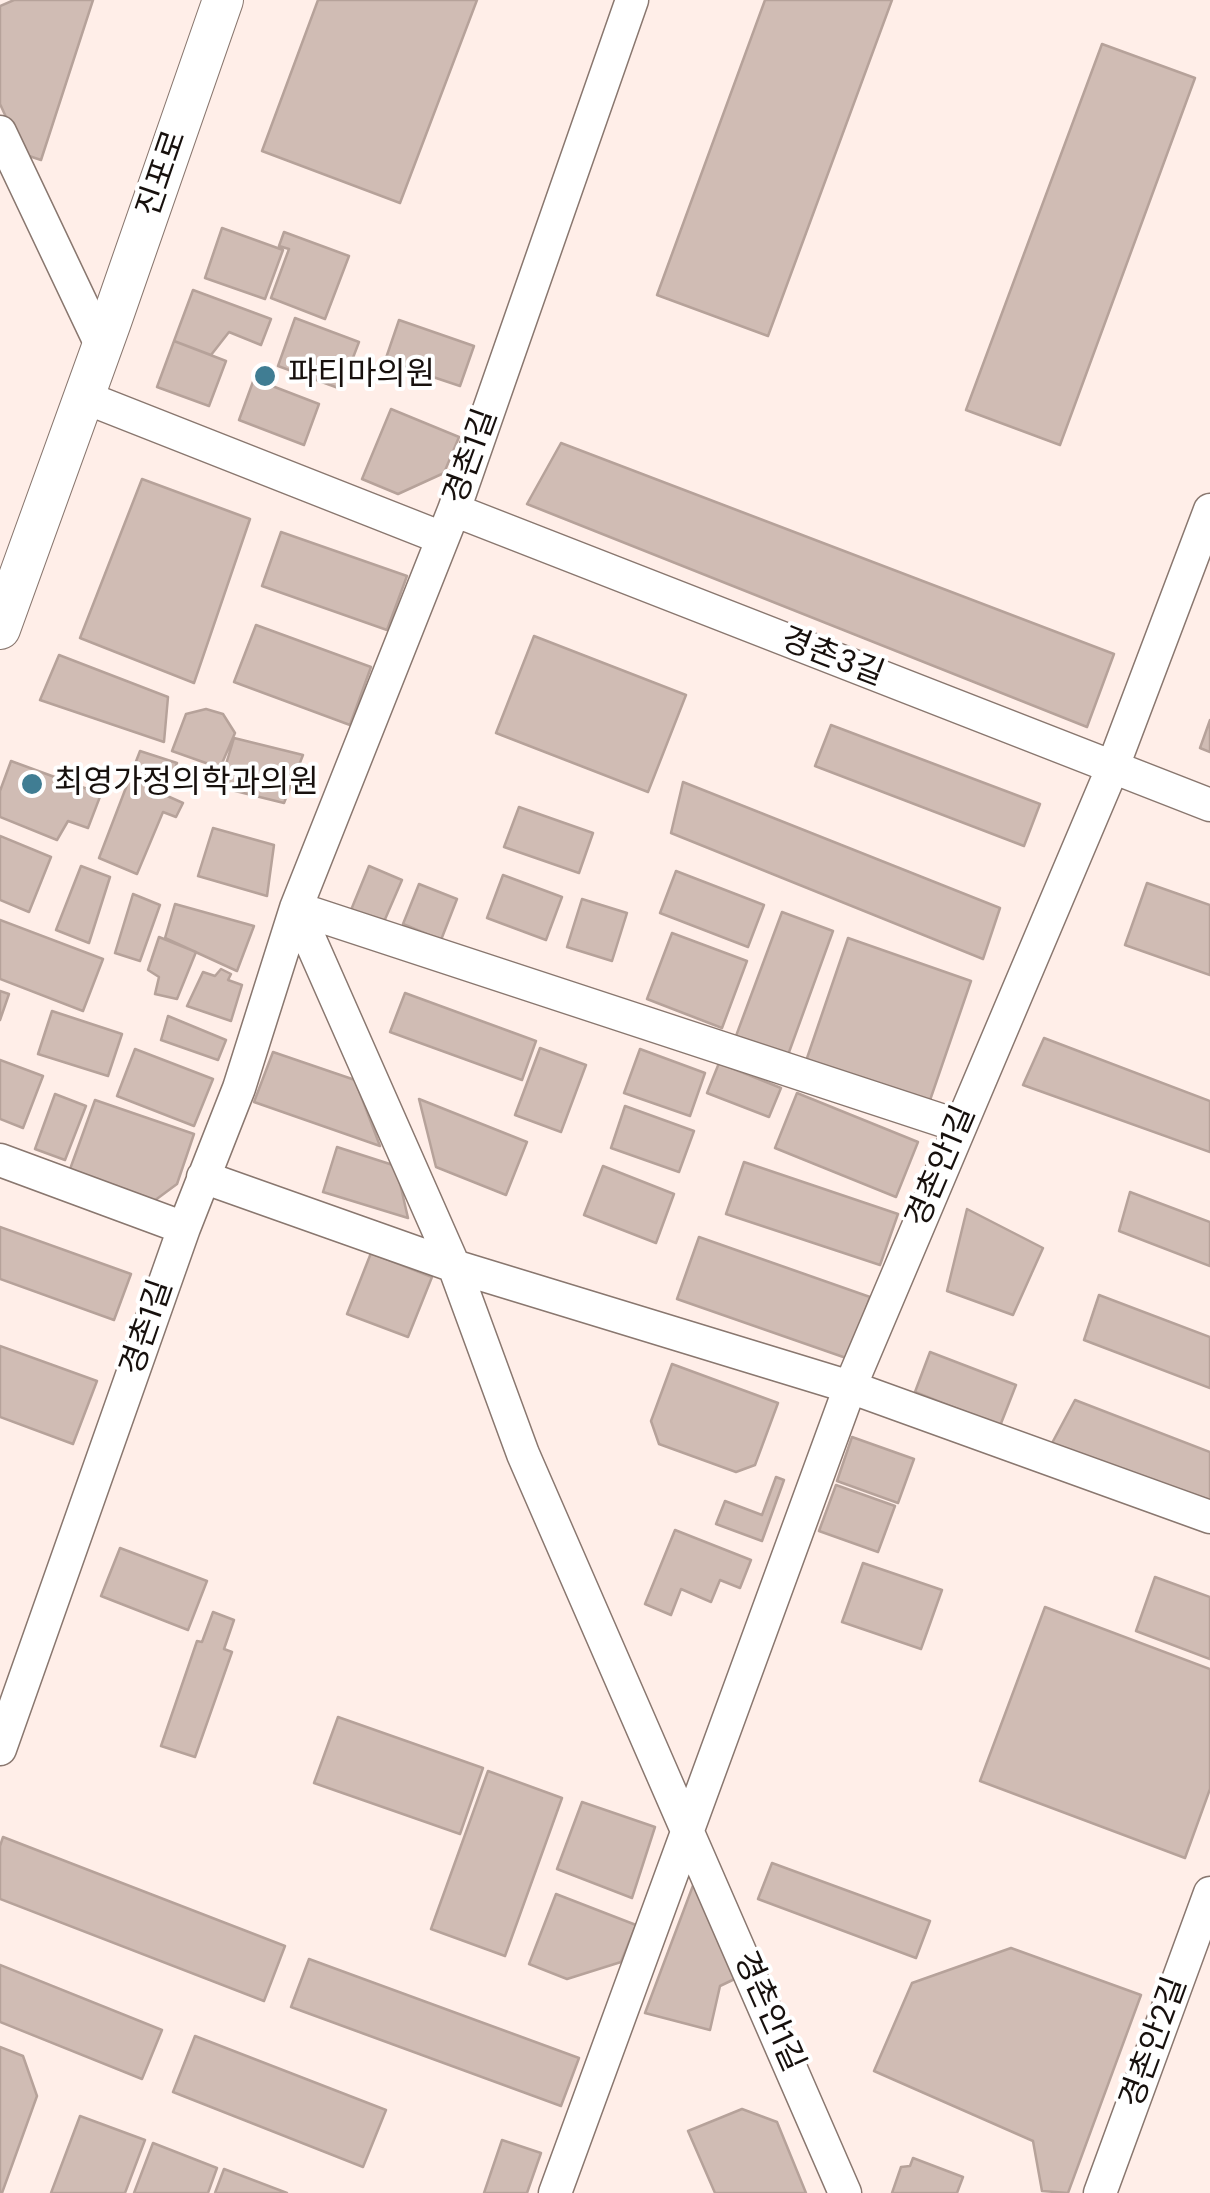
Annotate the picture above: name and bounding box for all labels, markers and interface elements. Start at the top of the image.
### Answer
street label: 진포로 [130,126,196,222]
place label: 파티마의원 [288,357,435,395]
marker: 파티마의원 [252,363,278,389]
street label: 경촌1길 [437,404,507,510]
street label: 경촌3길 [775,621,889,695]
place label: 최영가정의학과의원 [54,765,319,803]
marker: 최영가정의학과의원 [19,771,45,797]
street label: 경촌안1길 [899,1101,985,1233]
street label: 경촌1길 [114,1275,182,1381]
street label: 경촌안1길 [724,1946,812,2078]
street label: 경촌안2길 [1114,1972,1196,2114]

